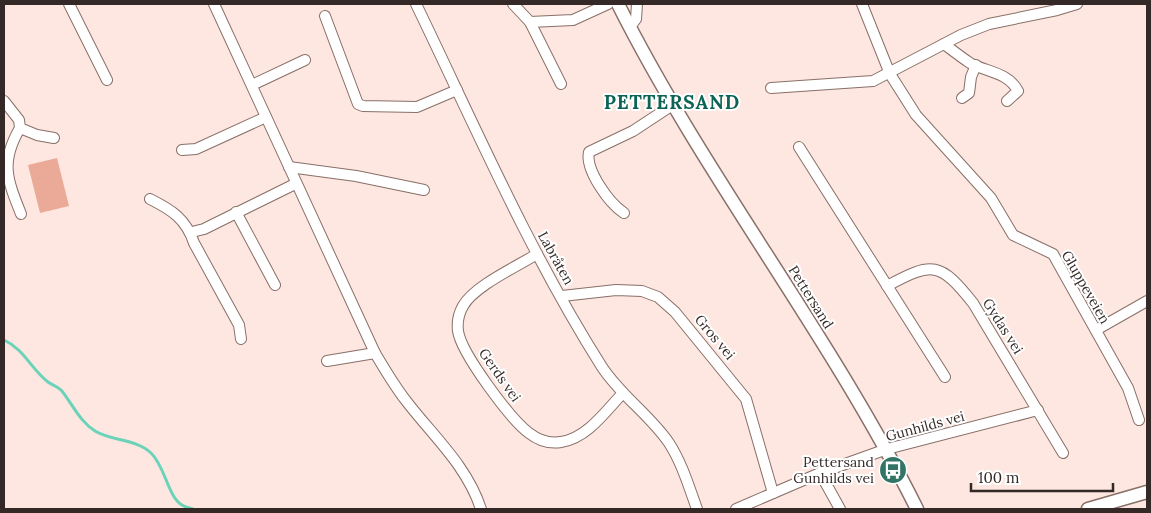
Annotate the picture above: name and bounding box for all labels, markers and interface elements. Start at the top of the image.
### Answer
district label: PETTERSAND [604,90,740,114]
street label: Labråten [534,228,578,288]
street label: Gluppeveien [1058,247,1114,327]
street label: Pettersand [785,262,837,332]
street label: Gydas vei [979,295,1027,357]
street label: Gros vei [691,311,739,363]
street label: Gerds vei [475,345,525,405]
street label: Gunhilds vei [884,407,966,445]
place label: Pettersand Gunhilds vei [793,453,874,487]
bus stop icon: Pettersand Gunhilds vei [878,455,908,485]
scale bar [971,460,1114,492]
text: 100 m [978,468,1019,487]

